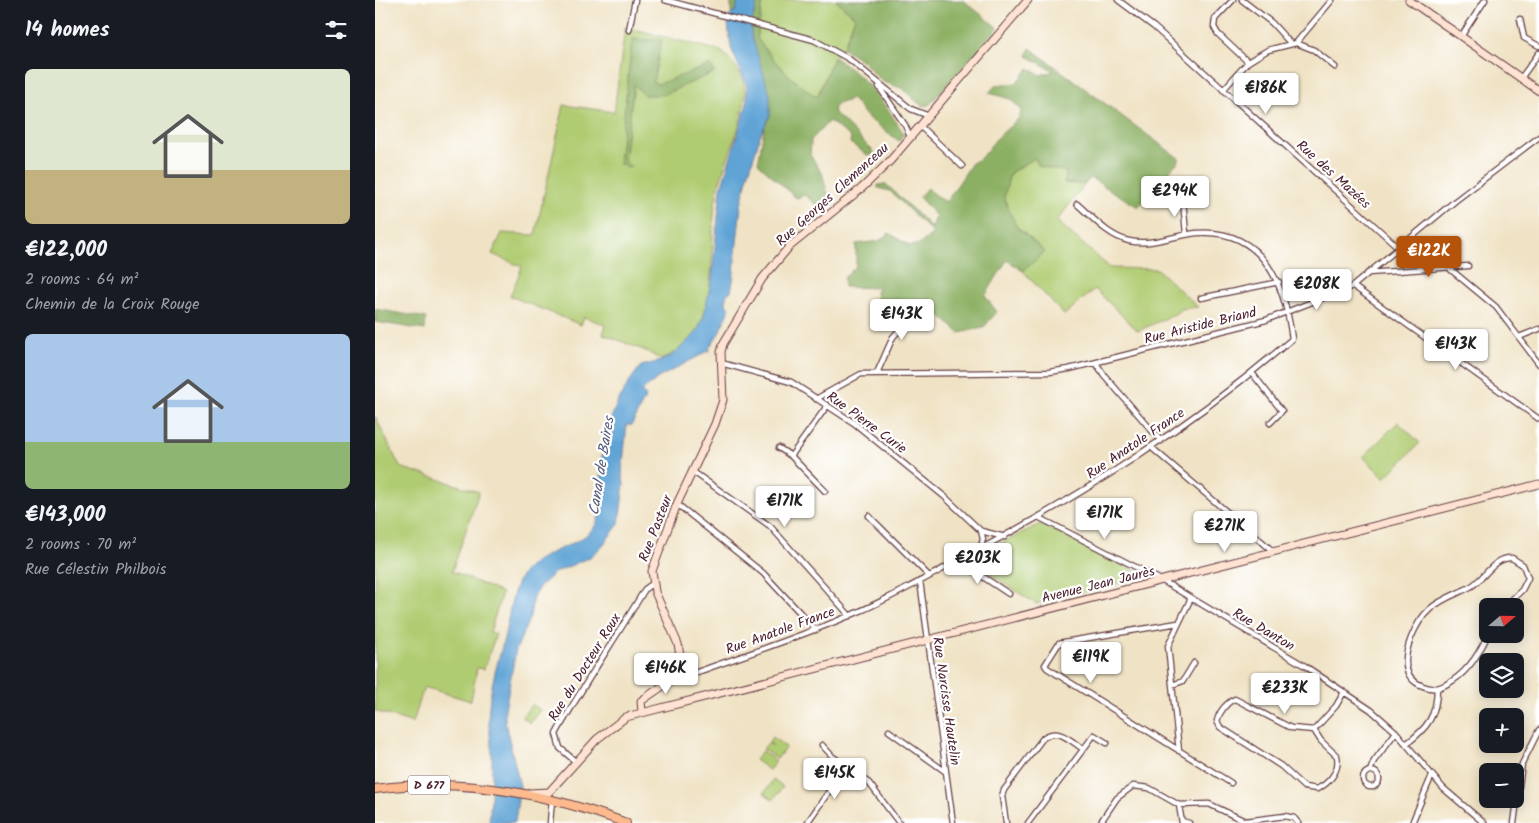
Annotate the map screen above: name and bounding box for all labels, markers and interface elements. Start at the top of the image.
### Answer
text: 14 homes [25,14,110,47]
icon: filters [322,16,350,44]
pin: €186K [1231,72,1301,115]
text: €186K [1245,76,1287,101]
icon: home [143,101,233,191]
street label: Rue des Mazées [1291,135,1376,214]
street label: Rue Georges Clemenceau [771,138,894,252]
pin: €294K [1140,176,1210,218]
text: €294K [1152,179,1198,204]
text: €122,000 [25,234,107,267]
pin: €122K [1394,236,1464,278]
text: €122K [1407,239,1451,264]
text: 2 rooms · 64 m² [25,267,138,292]
pin: €208K [1282,268,1352,311]
text: €208K [1294,272,1340,297]
text: Chemin de la Croix Rouge [25,292,200,317]
pin: €143K [867,298,937,341]
street label: Rue Aristide Briand [1142,301,1260,351]
text: €143K [881,302,923,327]
pin: €143K [1421,328,1491,371]
text: €143K [1435,332,1477,357]
icon: home [143,366,233,456]
street label: Rue Pierre Curie [822,386,912,460]
street label: Rue Anatole France [1082,402,1190,485]
water label: Canal de Baires [582,414,622,517]
pin: €171K [750,486,820,528]
text: €171K [767,489,804,514]
street label: Rue Pasteur [633,490,679,565]
pin: €171K [1070,498,1140,540]
text: €143,000 [25,499,105,532]
text: €171K [1087,501,1124,526]
pin: €271K [1190,510,1260,553]
text: €271K [1204,514,1246,539]
text: 2 rooms · 70 m² [25,532,136,557]
pin: €203K [943,542,1013,585]
text: €203K [955,546,1001,571]
text: Rue Célestin Philbois [25,557,166,582]
street label: Avenue Jean Jaurès [1039,560,1157,610]
north arrow [1479,598,1524,642]
map controls [1479,598,1524,808]
street label: Rue Anatole France [723,601,839,661]
street label: Rue Danton [1228,603,1299,657]
street label: Rue du Docteur Roux [543,608,627,726]
street label: Rue Narcisse Hautelin [926,635,966,767]
pin: €119K [1056,642,1126,684]
text: €119K [1072,645,1110,670]
pin: €146K [631,652,701,695]
button: layers [1479,653,1524,698]
text: €146K [645,656,687,681]
pin: €233K [1250,672,1320,715]
text: €233K [1262,676,1308,701]
button: + [1479,708,1524,753]
pin: €145K [800,758,870,800]
text: €145K [814,761,856,786]
button: − [1479,763,1524,808]
road number: D 677 [408,776,450,794]

